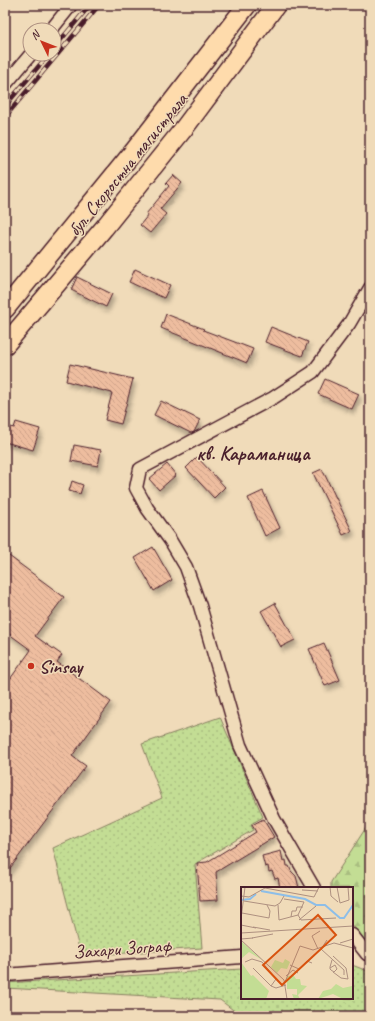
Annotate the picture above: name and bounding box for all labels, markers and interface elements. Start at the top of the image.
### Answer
north arrow [22,22,62,62]
text: N [27,26,44,42]
street label: бул. Скоростна магистрала [63,87,194,241]
district label: кв. Караманица [196,441,311,466]
place label: Sinsay [39,655,85,679]
marker: Sinsay [26,661,36,671]
inset map [241,887,353,999]
street label: Захари Зограф [72,934,173,964]

